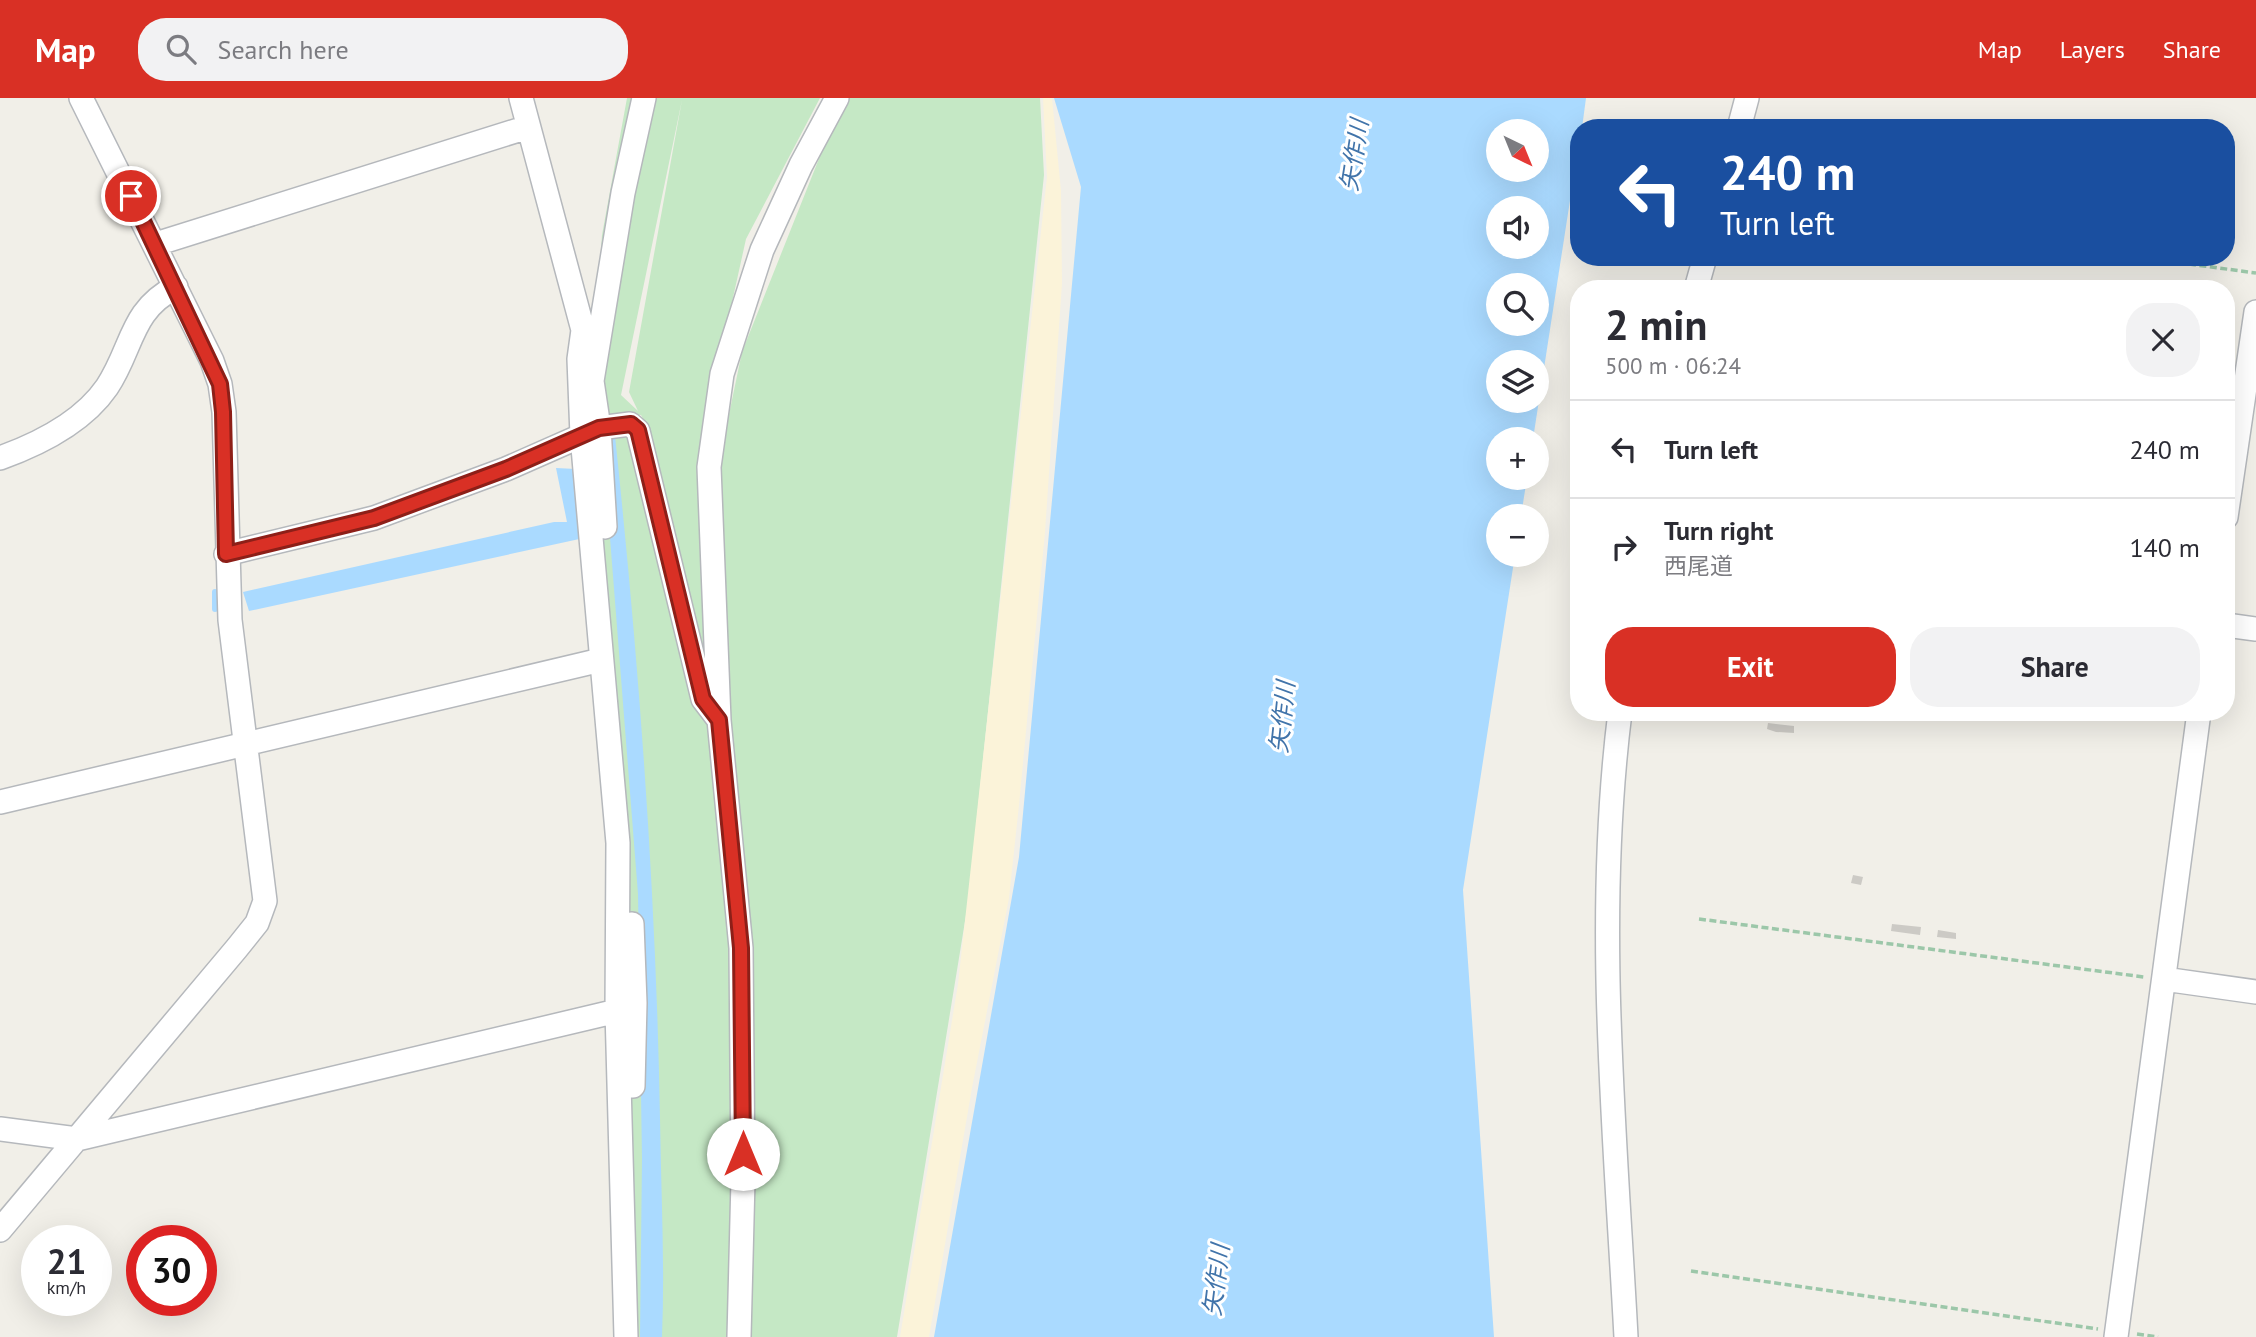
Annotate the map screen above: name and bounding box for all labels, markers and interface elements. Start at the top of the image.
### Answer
search box [138,18,628,81]
text: Map [35,28,96,71]
icon: search [162,30,200,68]
text: Search here [218,33,349,66]
text: Map [1978,34,2022,65]
text: Layers [2060,34,2125,65]
text: Share [2163,34,2221,65]
water label: 矢作川 [1333,114,1375,193]
north arrow [1486,119,1549,182]
map controls [1486,119,1549,567]
text: 240 m [1720,140,1855,204]
icon: left [1605,147,1696,238]
pin [101,166,161,226]
icon: arrive [112,177,150,215]
button: sound [1486,196,1549,259]
text: Turn left [1720,202,1835,244]
button: search [1486,273,1549,336]
text: 2 min [1605,297,1707,352]
button: close [2126,303,2200,377]
button: layers [1486,350,1549,413]
text: 500 m · 06:24 [1605,351,1741,380]
button: + [1486,427,1549,490]
icon: left [1605,430,1643,468]
text: Turn left [1664,433,1758,466]
text: 240 m [2129,433,2200,466]
button: − [1486,504,1549,567]
text: Turn right [1664,514,1773,547]
icon: right [1605,528,1643,566]
text: 140 m [2129,531,2200,564]
text: 西尾道 [1664,551,1733,580]
button: Exit [1605,627,1896,707]
button: Share [1910,627,2200,707]
water label: 矢作川 [1263,677,1301,754]
position arrow [706,1117,780,1191]
speed limit sign: 30 [126,1225,217,1316]
text: 21 [47,1238,86,1284]
water label: 矢作川 [1196,1239,1236,1318]
text: km/h [47,1276,86,1299]

